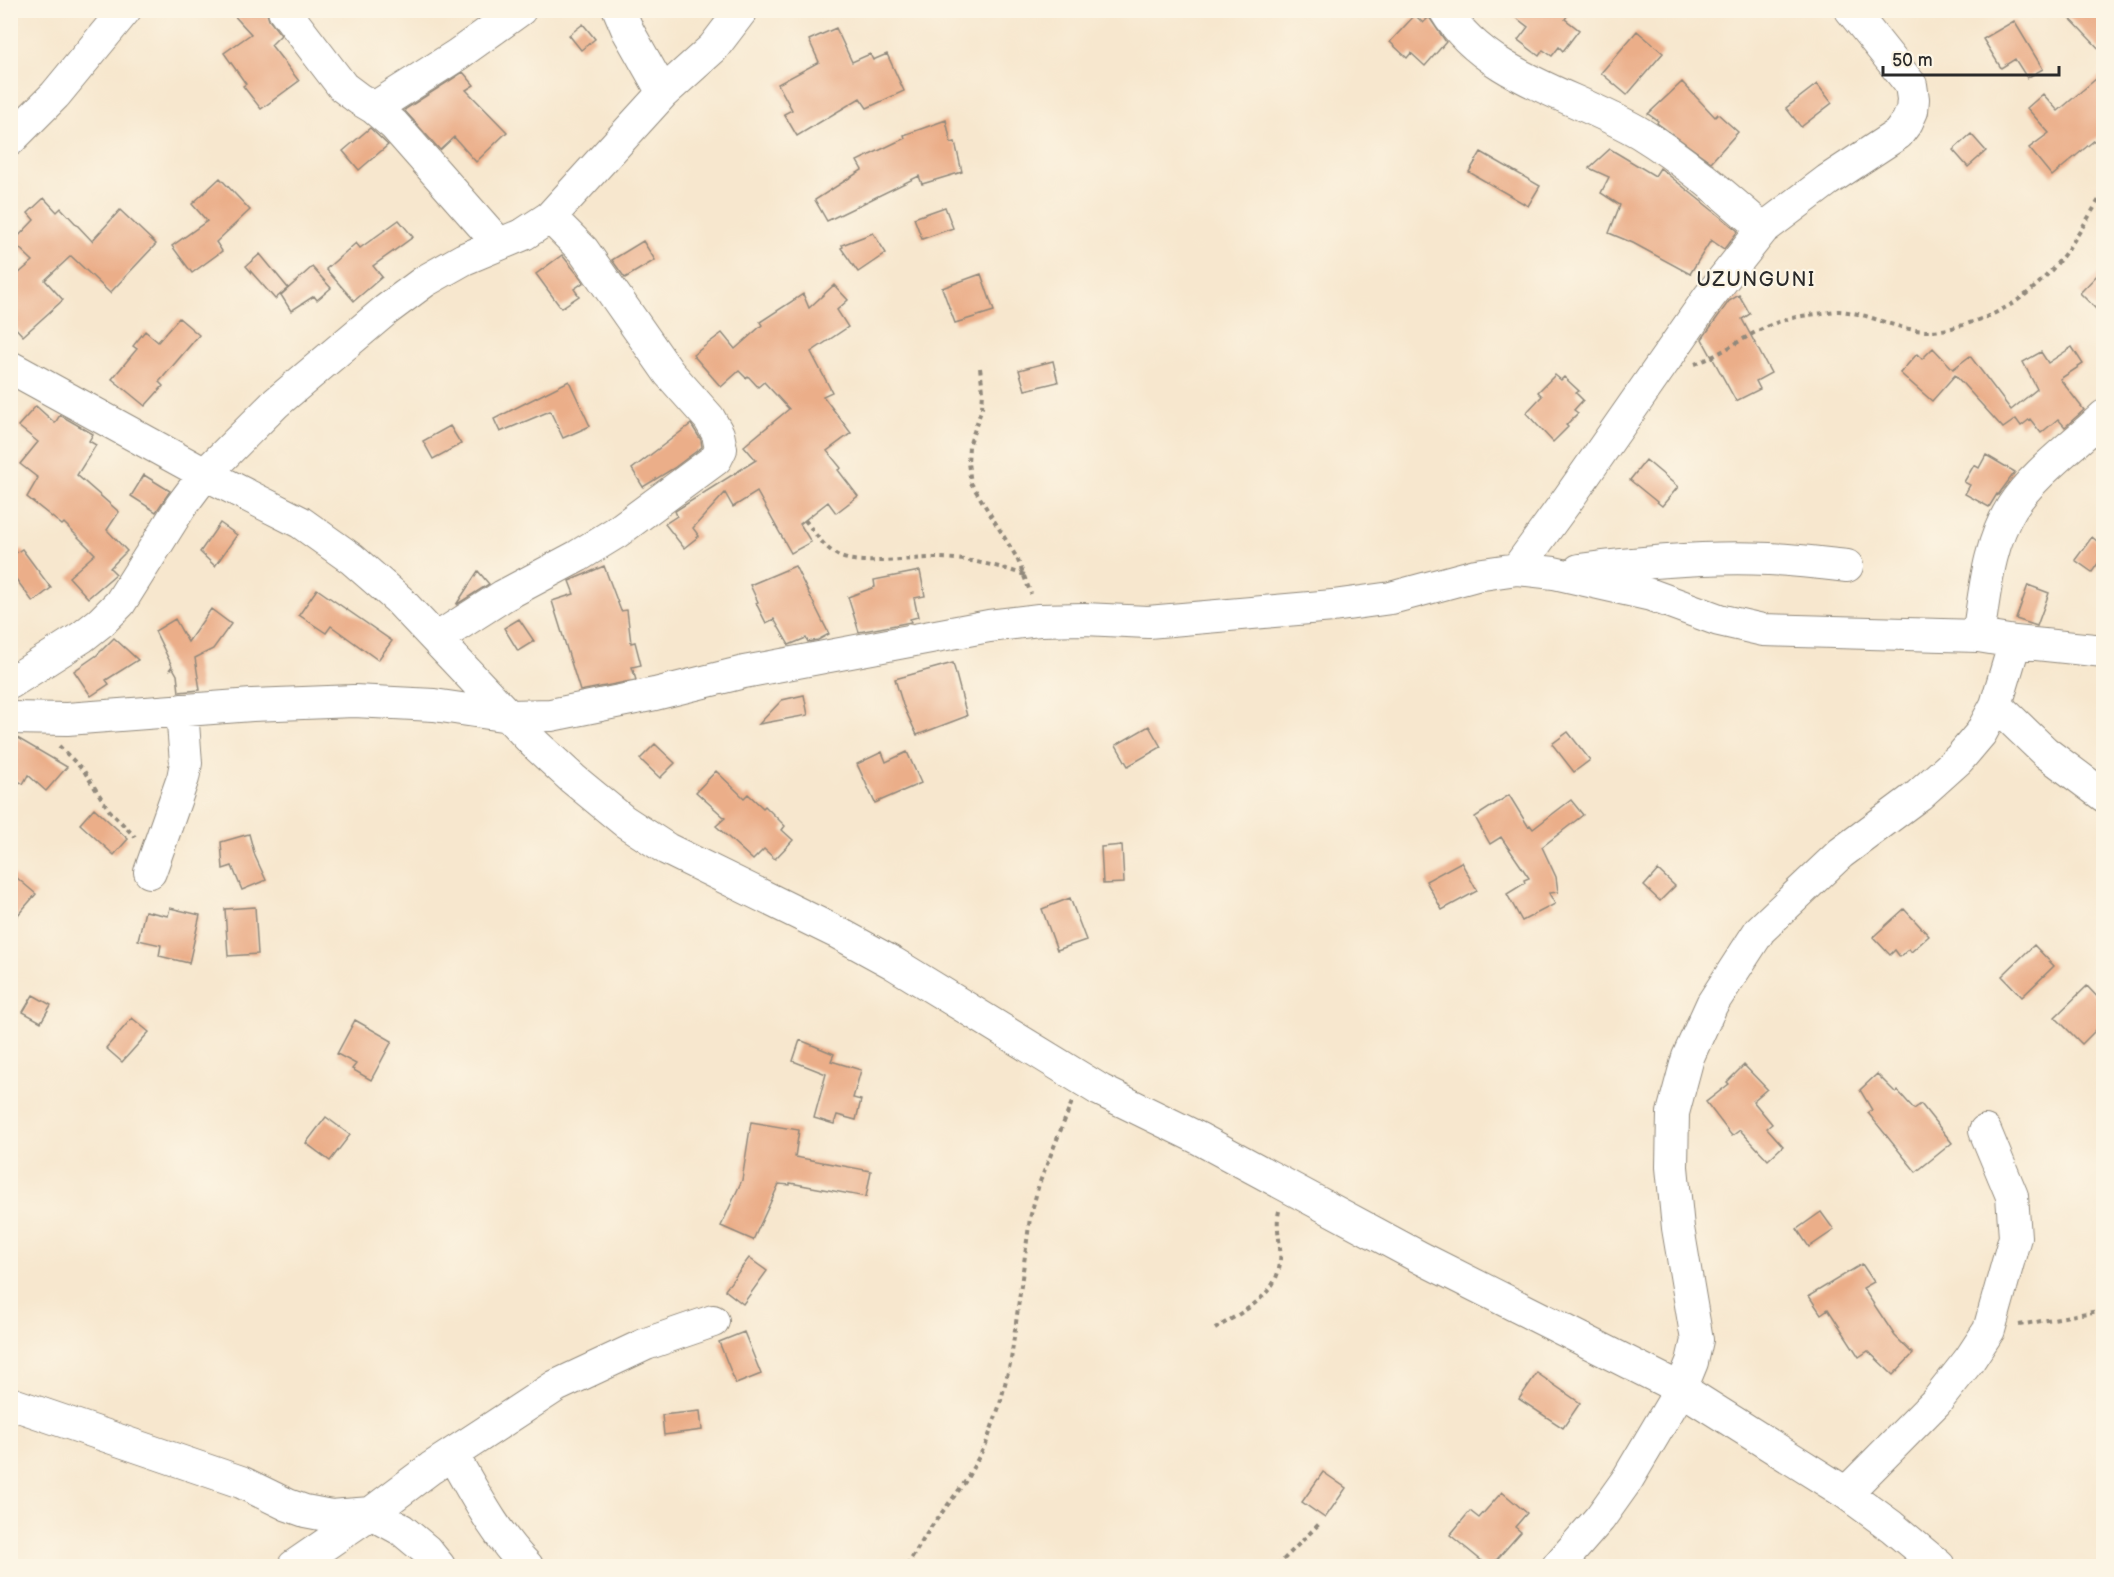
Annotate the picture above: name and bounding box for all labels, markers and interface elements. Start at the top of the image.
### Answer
scale bar [1883,39,2058,77]
text: 50 m [1892,50,1933,71]
district label: UZUNGUNI [1696,268,1816,292]

